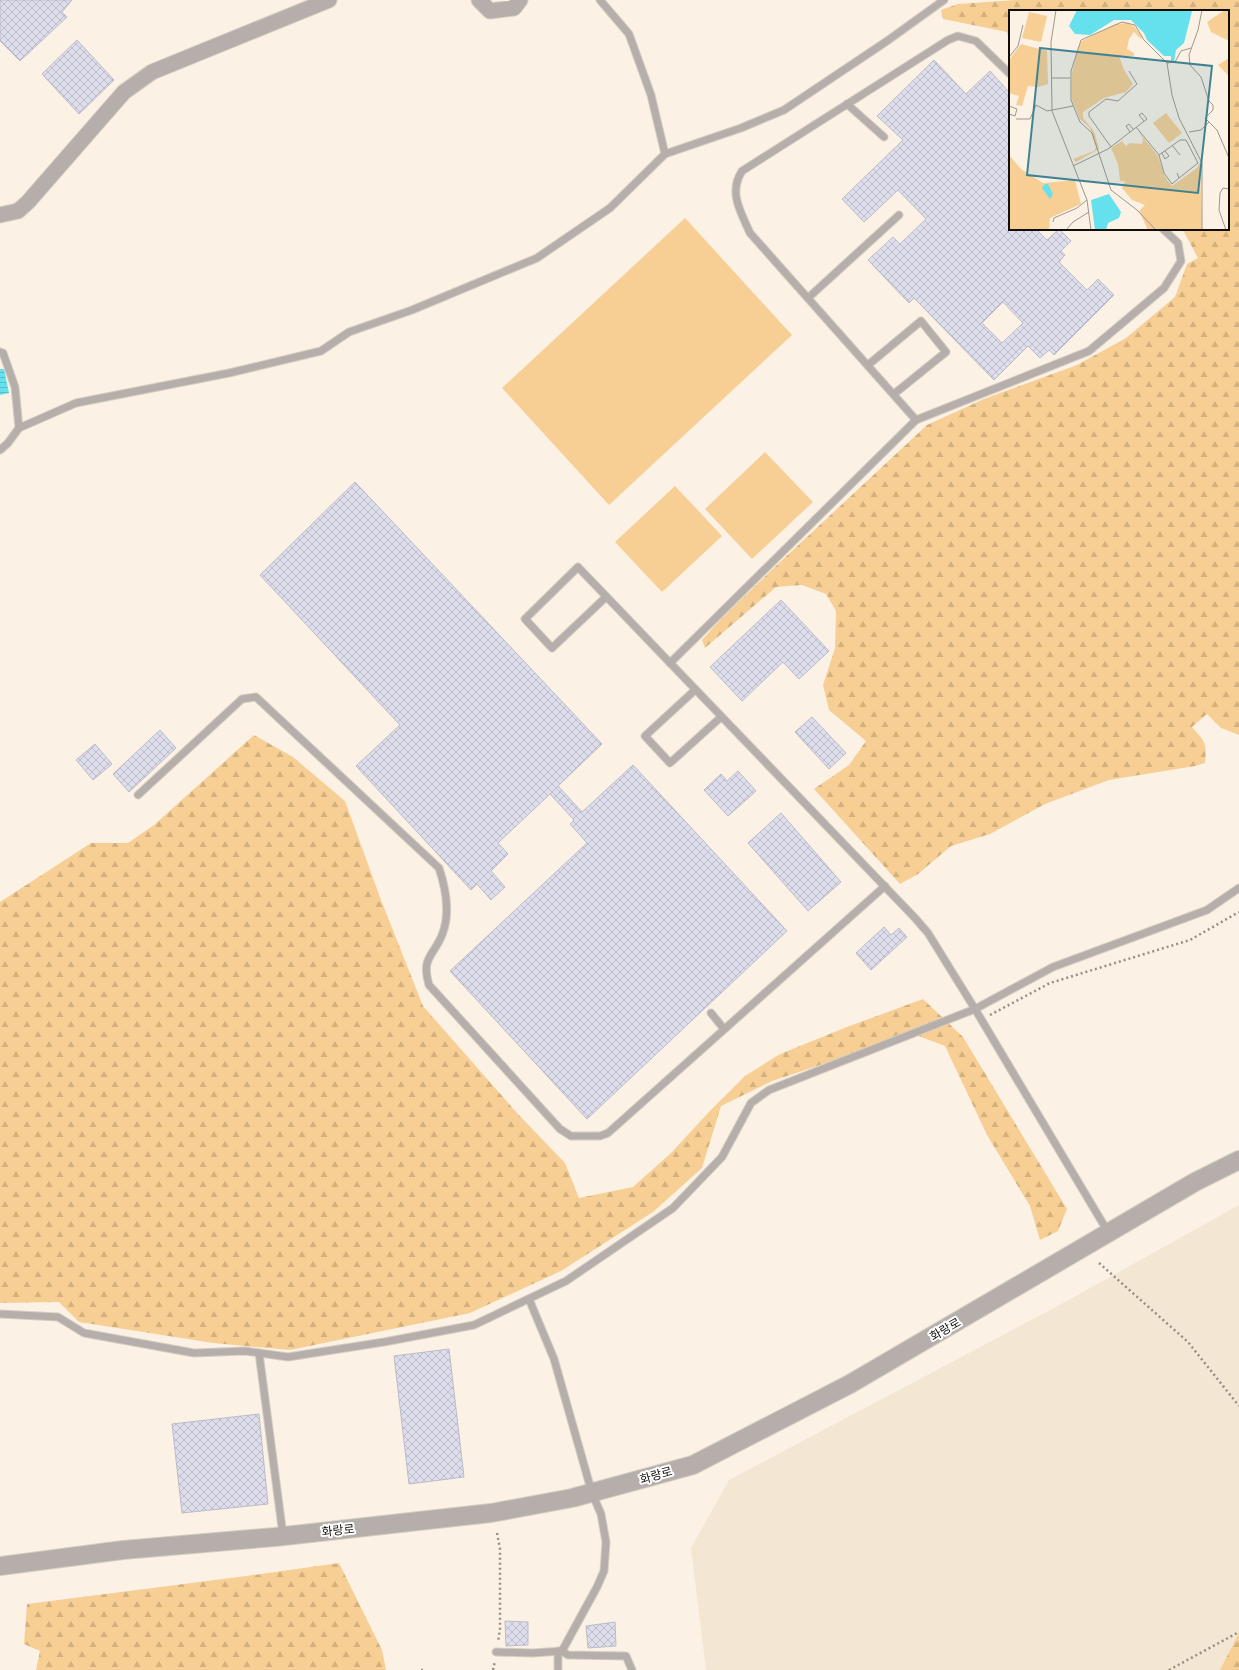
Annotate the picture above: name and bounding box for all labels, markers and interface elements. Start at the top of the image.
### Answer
inset map [1009,10,1229,230]
street label: 화랑로 [927,1314,963,1344]
street label: 화랑로 [638,1463,674,1487]
street label: 화랑로 [321,1521,355,1539]

